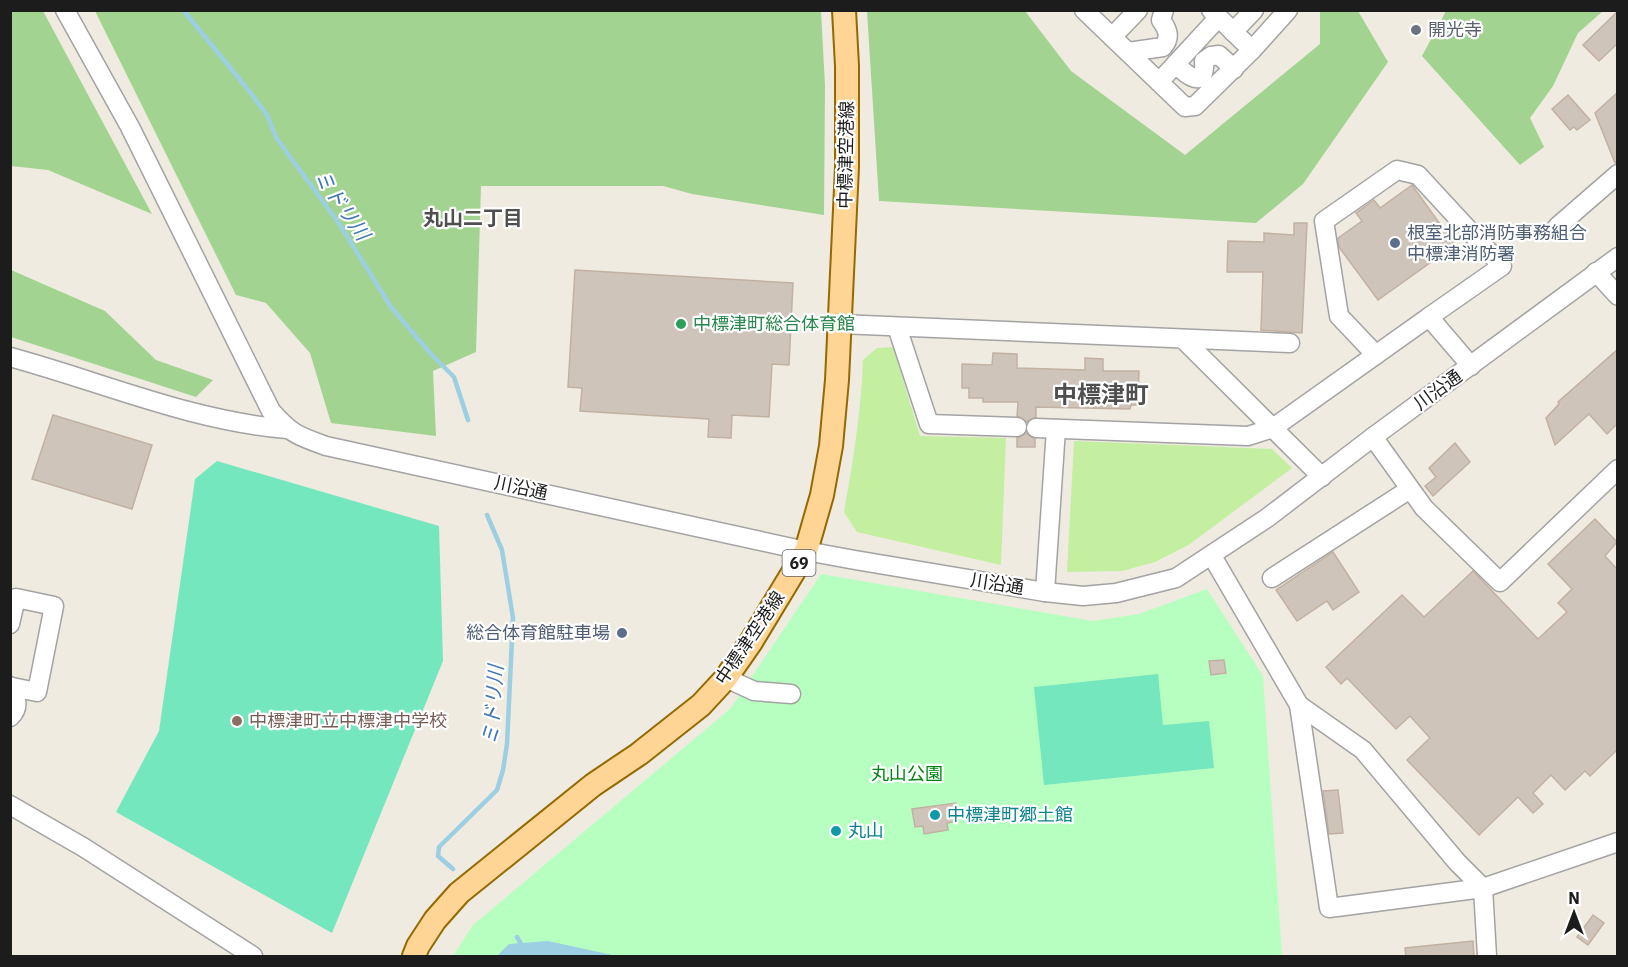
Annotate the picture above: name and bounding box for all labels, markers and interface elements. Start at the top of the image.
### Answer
place label: 開光寺 [1428,18,1482,41]
marker: 開光寺 [1409,23,1423,37]
street label: 中標津空港線 [833,101,858,209]
water label: ミドリ川 [308,164,378,247]
district label: 丸山二丁目 [423,204,523,231]
place label: 根室北部消防事務組合 中標津消防署 [1407,221,1587,265]
marker: 根室北部消防事務組合 中標津消防署 [1388,236,1402,250]
place label: 中標津町総合体育館 [693,312,855,335]
marker: 中標津町総合体育館 [674,317,688,331]
street label: 川沿通 [1409,364,1466,415]
district label: 中標津町 [1053,378,1149,410]
street label: 川沿通 [492,471,550,504]
road number: 69 [782,550,816,576]
street label: 川沿通 [969,568,1026,599]
street label: 中標津空港線 [710,587,789,689]
place label: 総合体育館駐車場 [466,621,610,644]
marker: 総合体育館駐車場 [615,626,629,640]
water label: ミドリ川 [476,662,509,746]
place label: 中標津町立中標津中学校 [249,709,447,732]
marker: 中標津町立中標津中学校 [230,714,244,728]
park label: 丸山公園 [871,762,943,785]
place label: 中標津町郷土館 [947,803,1073,826]
marker: 中標津町郷土館 [928,808,942,822]
place label: 丸山 [848,819,884,842]
marker: 丸山 [829,824,843,838]
north arrow [1544,883,1604,943]
text: N [1568,888,1580,908]

